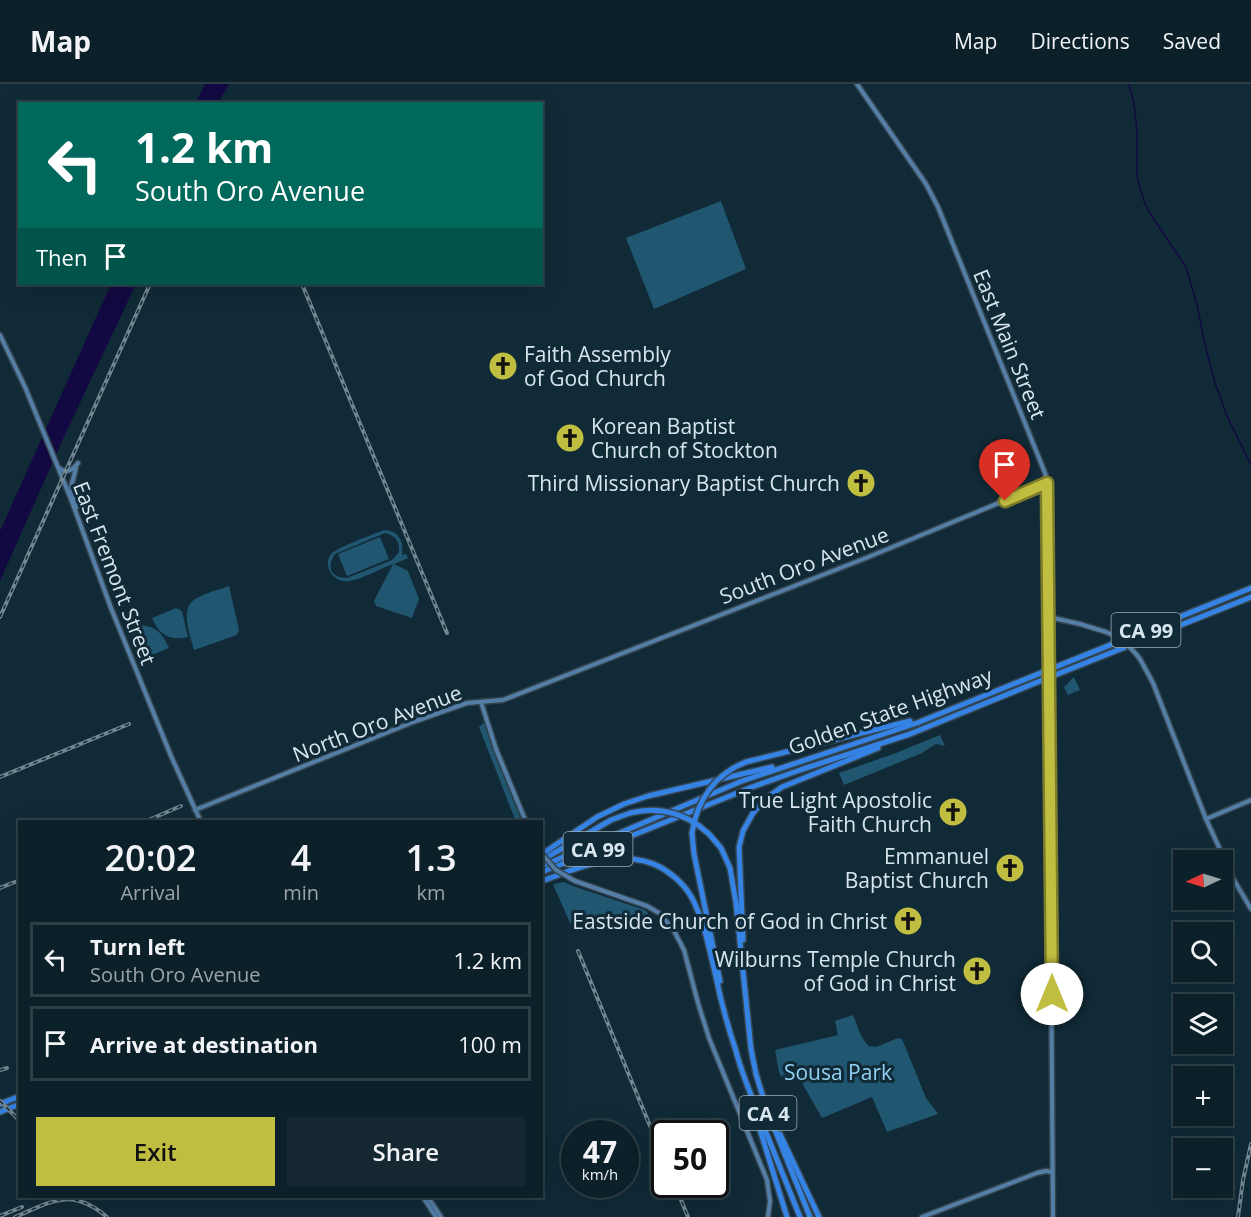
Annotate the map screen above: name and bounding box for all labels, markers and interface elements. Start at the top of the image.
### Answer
text: Map [30,22,91,60]
text: Map [954,27,997,55]
text: Directions [1030,27,1130,55]
text: Saved [1163,27,1221,55]
text: 1.2 km [135,118,273,175]
icon: left [36,126,114,204]
text: South Oro Avenue [135,172,365,209]
icon: arrive [99,240,132,273]
text: Then [36,242,87,272]
street label: East Main Street [967,265,1053,423]
place label: Faith Assembly of God Church [524,340,671,392]
church icon: Faith Assembly of God Church [487,350,519,382]
place label: Korean Baptist Church of Stockton [591,412,778,464]
church icon: Korean Baptist Church of Stockton [554,422,586,454]
pin [979,439,1030,501]
icon: arrive [988,448,1021,481]
church icon: Third Missionary Baptist Church [845,467,877,499]
place label: Third Missionary Baptist Church [528,469,840,497]
street label: East Fremont Street [67,477,163,669]
street label: South Oro Avenue [715,520,893,610]
road number: CA 99 [1112,613,1180,647]
street label: Golden State Highway [784,661,996,761]
street label: North Oro Avenue [288,678,466,768]
place label: True Light Apostolic Faith Church [739,786,932,838]
church icon: True Light Apostolic Faith Church [937,796,969,828]
road number: CA 99 [564,832,632,866]
text: 20:02 [104,833,197,882]
text: 4 [291,833,311,882]
text: 1.3 [405,833,456,882]
place label: Emmanuel Baptist Church [845,842,989,894]
north arrow [1173,850,1233,910]
map controls [1173,850,1233,1198]
church icon: Emmanuel Baptist Church [994,852,1026,884]
text: Arrival [120,879,181,906]
text: min [283,879,319,906]
text: km [416,879,445,906]
church icon: Eastside Church of God in Christ [892,905,924,937]
place label: Eastside Church of God in Christ [572,907,887,935]
button: search [1173,922,1233,982]
text: Turn left [90,931,185,961]
icon: left [39,943,72,976]
text: 1.2 km [453,945,522,975]
place label: Wilburns Temple Church of God in Christ [715,945,956,997]
church icon: Wilburns Temple Church of God in Christ [961,955,993,987]
text: South Oro Avenue [90,961,260,988]
position arrow [1020,962,1084,1026]
button: layers [1173,994,1233,1054]
icon: arrive [39,1027,72,1060]
text: Arrive at destination [90,1029,318,1059]
text: 100 m [458,1029,522,1059]
park label: Sousa Park [784,1058,892,1086]
button: + [1173,1066,1233,1126]
road number: CA 4 [740,1096,796,1130]
button: Exit [36,1117,275,1186]
button: Share [287,1117,525,1186]
speed limit sign: 50 [651,1120,729,1198]
text: 47 [583,1131,617,1172]
button: − [1173,1138,1233,1198]
text: km/h [582,1164,618,1184]

